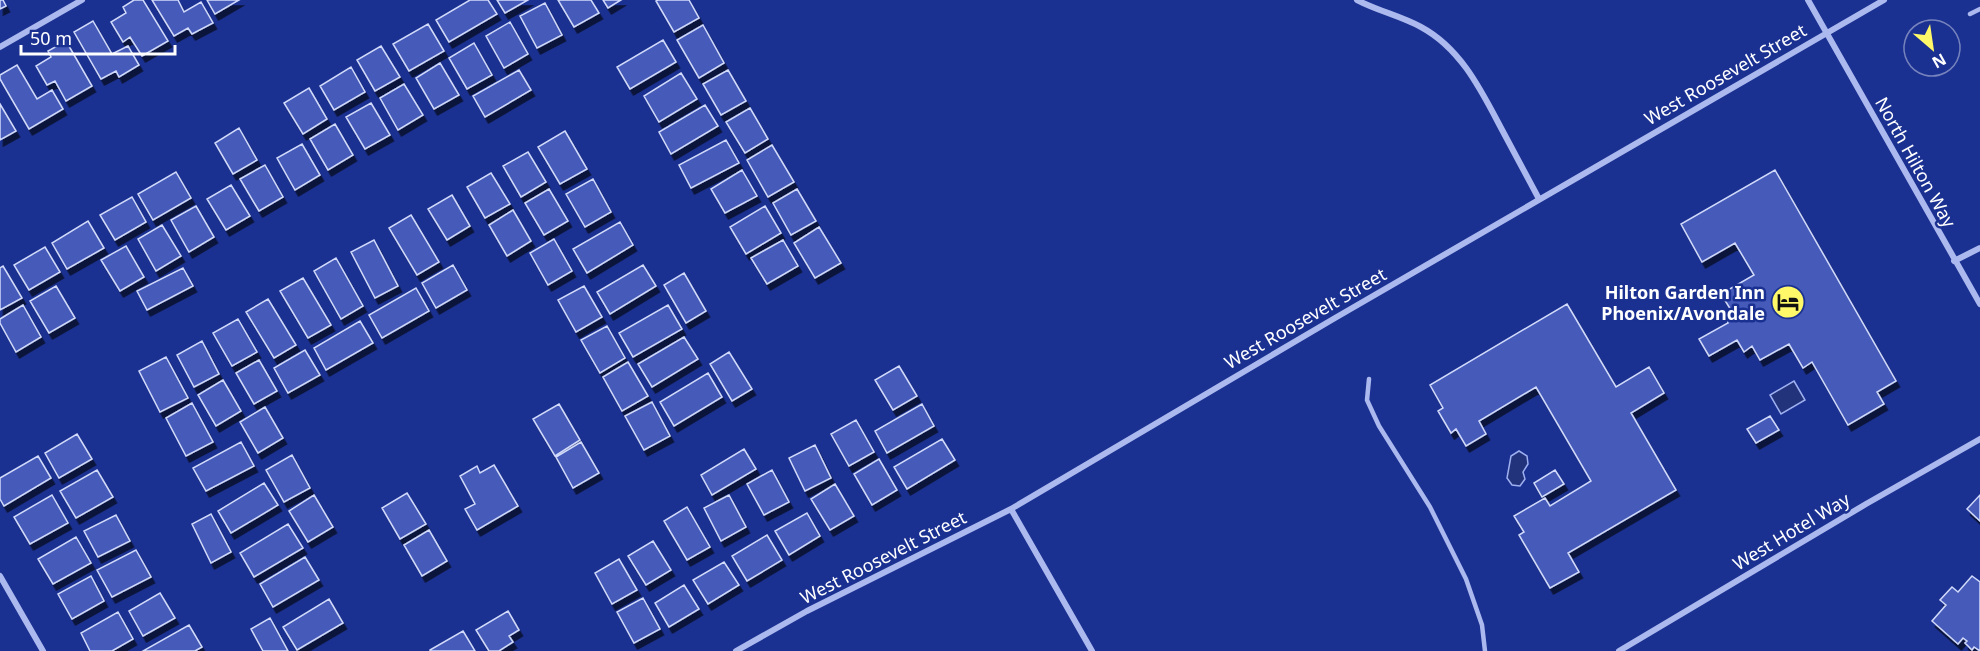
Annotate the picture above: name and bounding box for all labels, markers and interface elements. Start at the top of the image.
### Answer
scale bar [21,18,176,56]
street label: West Roosevelt Street [1640,18,1811,130]
north arrow [1902,18,1962,78]
text: 50 m [30,26,72,50]
text: N [1928,48,1950,74]
street label: North Hilton Way [1870,92,1962,232]
street label: West Roosevelt Street [1220,262,1391,374]
place label: Hilton Garden Inn Phoenix/Avondale [1601,280,1765,325]
hotel icon: Hilton Garden Inn Phoenix/Avondale [1770,284,1806,320]
street label: West Hotel Way [1728,486,1855,575]
street label: West Roosevelt Street [796,505,970,609]

